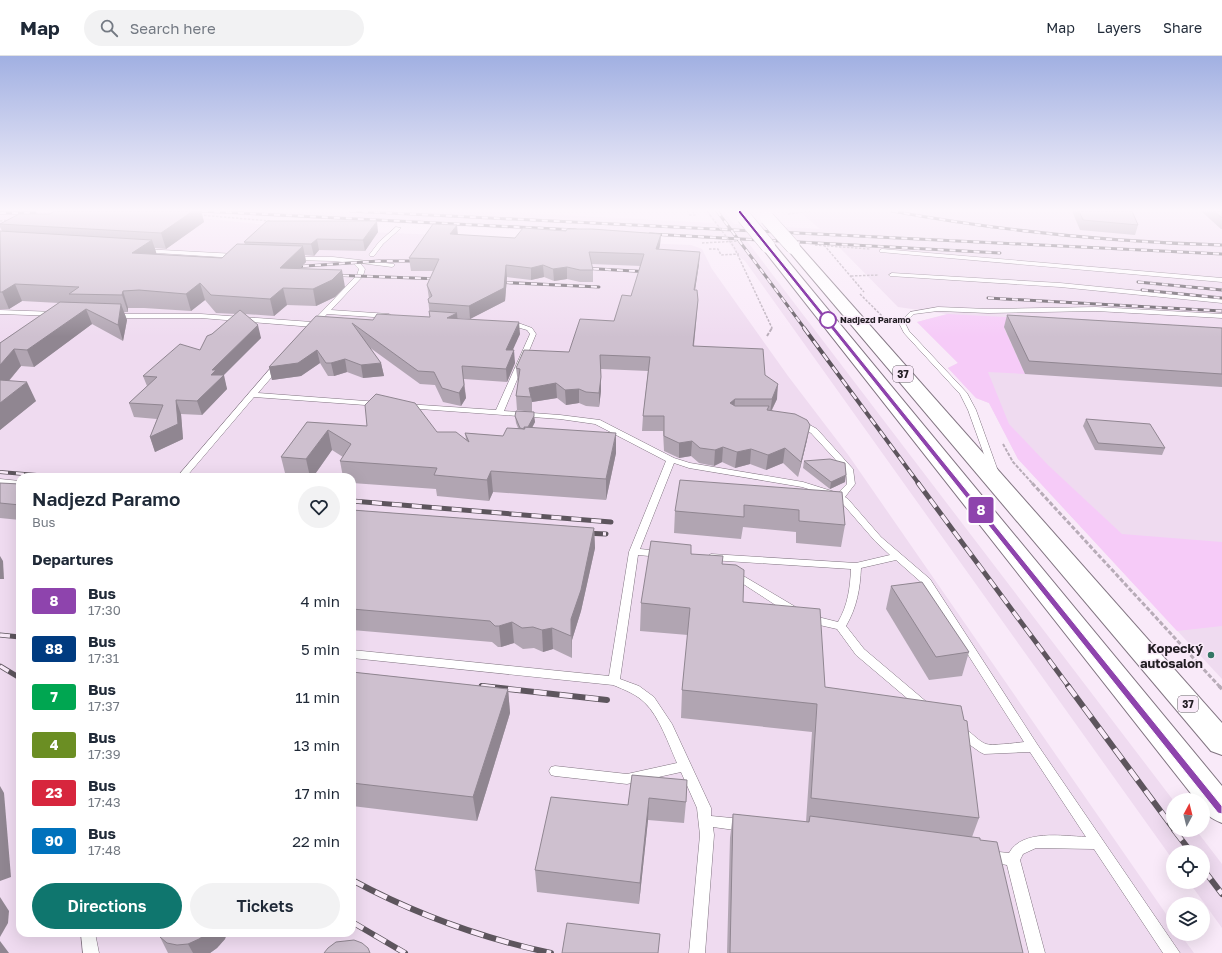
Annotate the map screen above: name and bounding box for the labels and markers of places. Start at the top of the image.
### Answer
marker: Nadjezd Paramo [819,311,837,329]
place label: Nadjezd Paramo [840,314,911,325]
place label: Kopecký autosalon [1140,640,1203,671]
marker: Kopecký autosalon [1206,650,1216,660]

